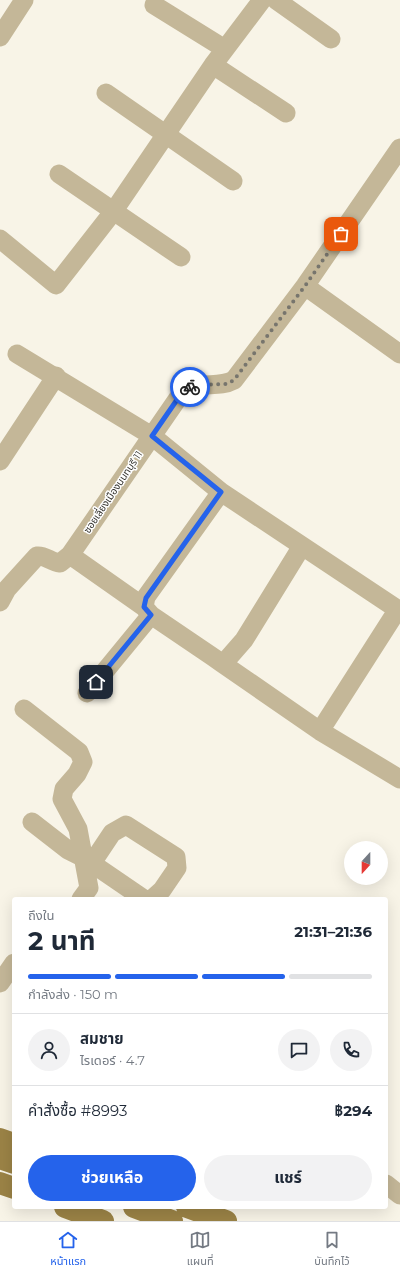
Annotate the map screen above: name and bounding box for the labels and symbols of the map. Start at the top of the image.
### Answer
pin [324,217,358,251]
courier [170,367,210,407]
street label: ซอยเลี่ยงเมืองนนทบุรี 11 [80,448,145,536]
pin [79,665,113,699]
north arrow [344,841,388,885]

